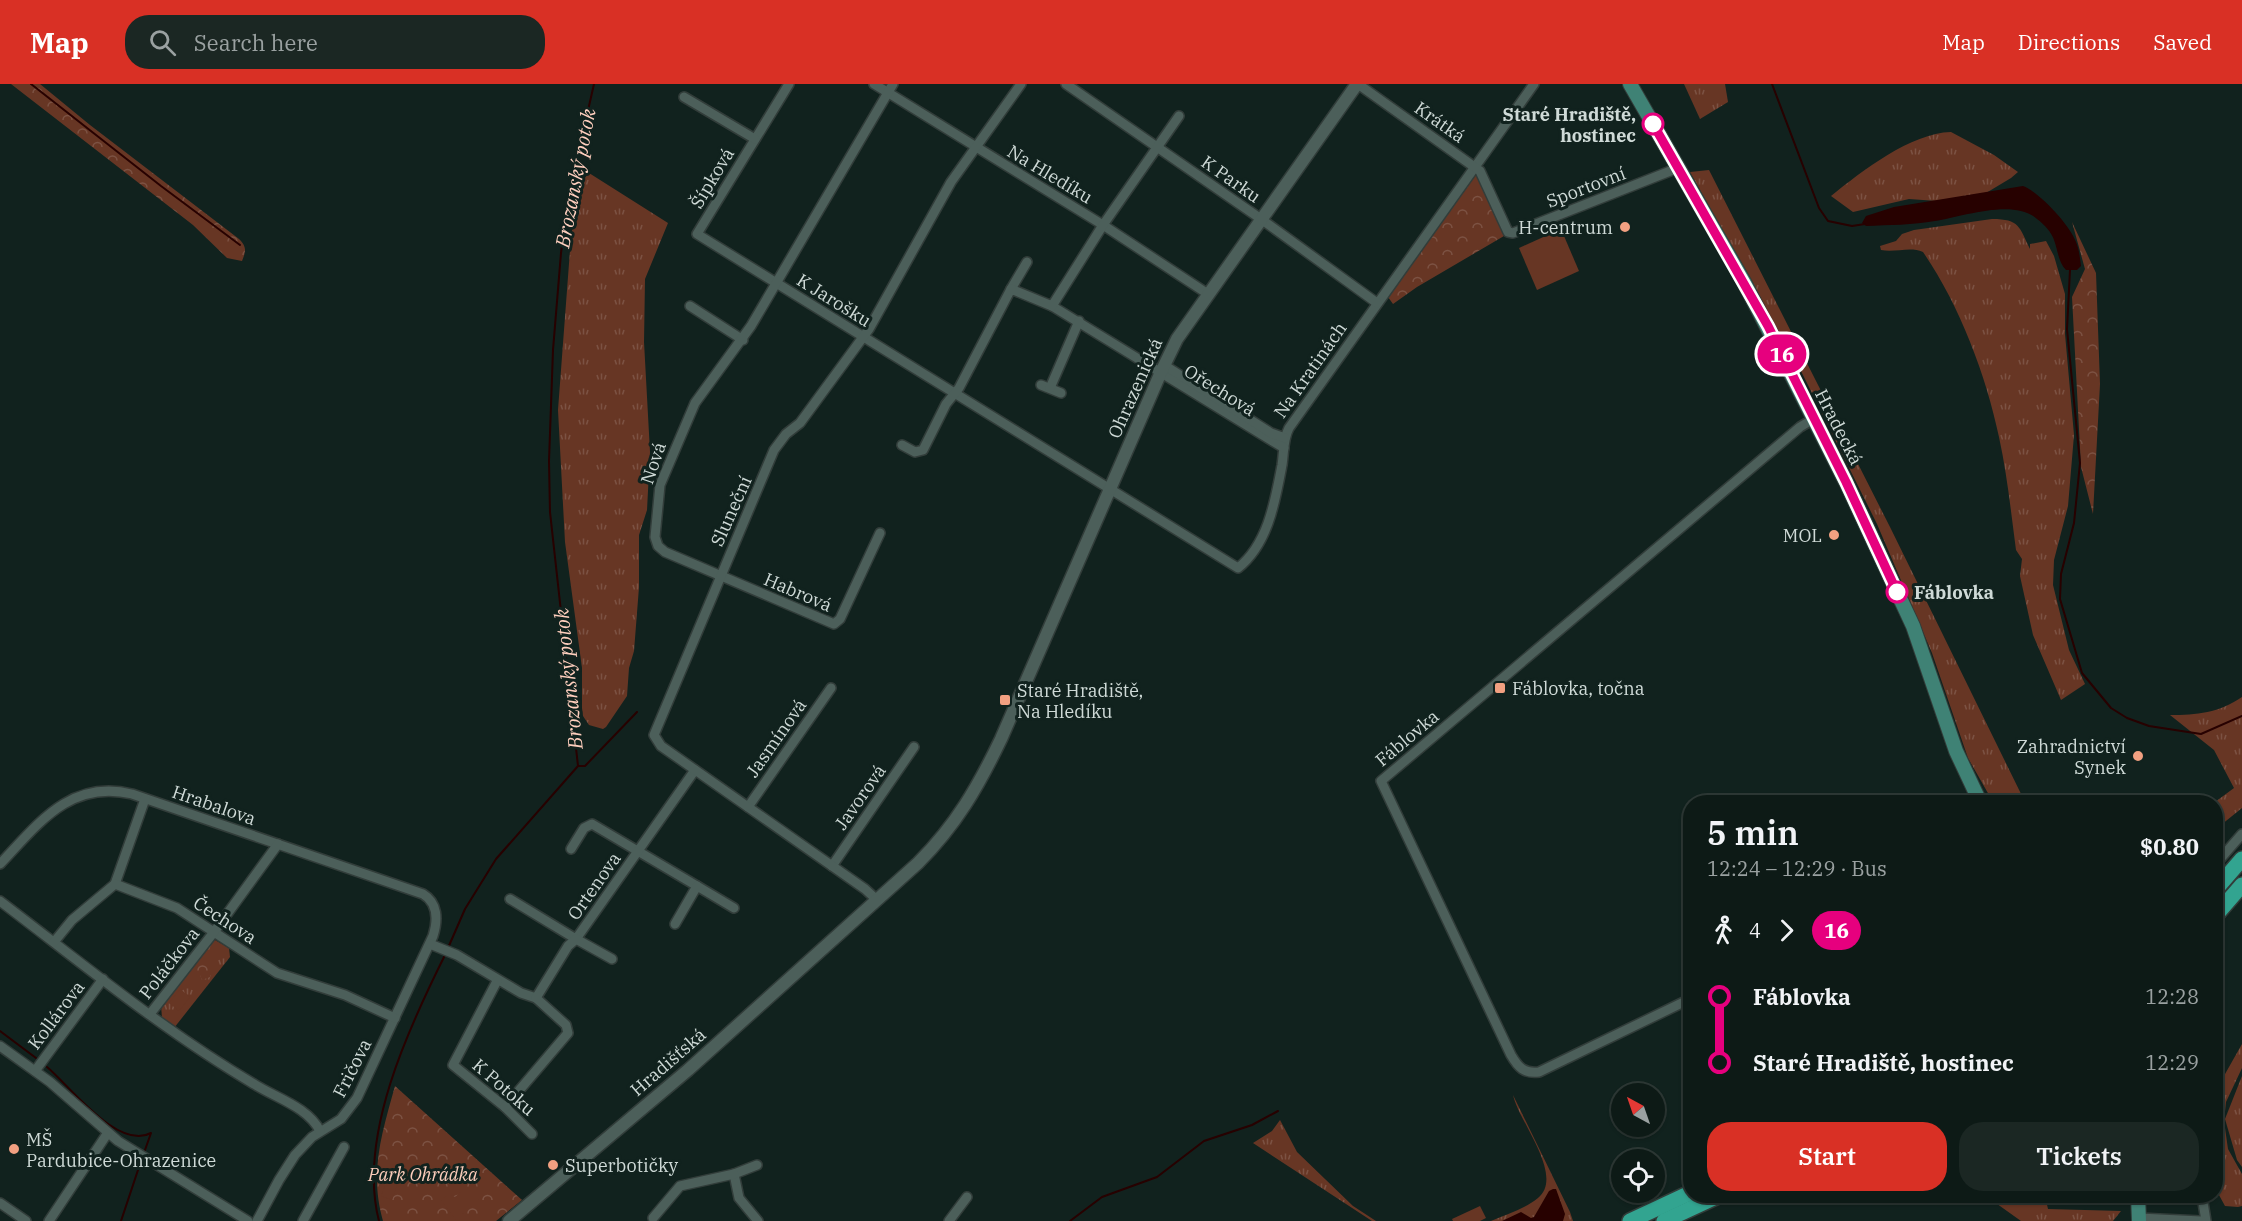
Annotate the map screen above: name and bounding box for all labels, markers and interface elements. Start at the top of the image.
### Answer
search box [125,15,545,69]
text: Map [30,24,89,61]
icon: search [146,26,179,59]
text: Search here [194,28,318,57]
text: Map [1942,28,1985,56]
text: Directions [2018,28,2120,56]
text: Saved [2153,28,2212,56]
street label: Krátká [1410,96,1470,148]
place label: Staré Hradiště, hostinec [1503,103,1636,147]
water label: Brozanský potok [548,106,602,251]
marker: Staré Hradiště, hostinec [1642,113,1664,135]
street label: Na Hledíku [1003,140,1097,208]
street label: Šípková [684,143,739,213]
street label: K Parku [1197,150,1265,208]
street label: Sportovní [1543,161,1629,213]
place label: H-centrum [1518,216,1613,239]
marker: H-centrum [1618,220,1632,234]
street label: K Jarošku [793,268,875,332]
street label: Na Kratinách [1268,318,1352,422]
street label: Ohrazenická [1103,334,1167,442]
line badge: 16 [1755,334,1809,374]
text: 16 [1769,340,1795,368]
street label: Ořechová [1180,359,1260,421]
street label: Hradecká [1810,385,1868,469]
street label: Nová [635,439,671,487]
street label: Sluneční [705,472,757,550]
place label: MOL [1783,524,1822,547]
marker: MOL [1827,528,1841,542]
street label: Habrová [760,567,836,617]
marker: Fáblovka [1886,581,1908,603]
place label: Fáblovka [1914,581,1994,604]
water label: Brozanský potok [547,607,589,752]
place label: Fáblovka, točna [1512,677,1645,700]
place label: Staré Hradiště, Na Hledíku [1017,679,1143,723]
marker: Fáblovka, točna [1493,681,1507,695]
marker: Staré Hradiště, Na Hledíku [998,693,1012,707]
street label: Jasmínová [741,694,811,782]
street label: Fáblovka [1370,705,1444,771]
place label: Zahradnictví Synek [2017,735,2126,779]
marker: Zahradnictví Synek [2131,749,2145,763]
street label: Javorová [829,760,891,834]
street label: Hrabalova [169,780,259,830]
text: 5 min [1707,811,1799,854]
text: $0.80 [2140,832,2199,861]
street label: Ortenova [562,847,626,924]
text: 12:24 – 12:29 · Bus [1707,855,1887,882]
street label: Čechova [189,890,262,949]
icon: walk [1707,914,1740,947]
icon: forward [1770,914,1803,947]
text: 16 [1824,916,1849,944]
text: 4 [1749,917,1761,944]
street label: Poláčkova [134,922,204,1004]
street label: Kollárova [23,976,89,1054]
text: Fáblovka [1753,982,1851,1011]
text: 12:28 [2145,983,2199,1010]
street label: Hradišťská [625,1023,711,1101]
street label: Fričova [328,1035,377,1101]
text: Staré Hradiště, hostinec [1753,1048,2014,1077]
text: 12:29 [2145,1049,2199,1076]
street label: K Potoku [468,1053,540,1121]
north arrow [1611,1083,1665,1137]
map controls [1611,1083,1665,1203]
button: Start [1707,1122,1947,1191]
button: Tickets [1959,1122,2199,1191]
place label: MŠ Pardubice-Ohrazenice [26,1127,216,1172]
marker: MŠ Pardubice-Ohrazenice [7,1142,21,1156]
button: locate [1611,1149,1665,1203]
place label: Superbotičky [565,1154,678,1177]
marker: Superbotičky [546,1158,560,1172]
park label: Park Ohrádka [367,1163,478,1186]

